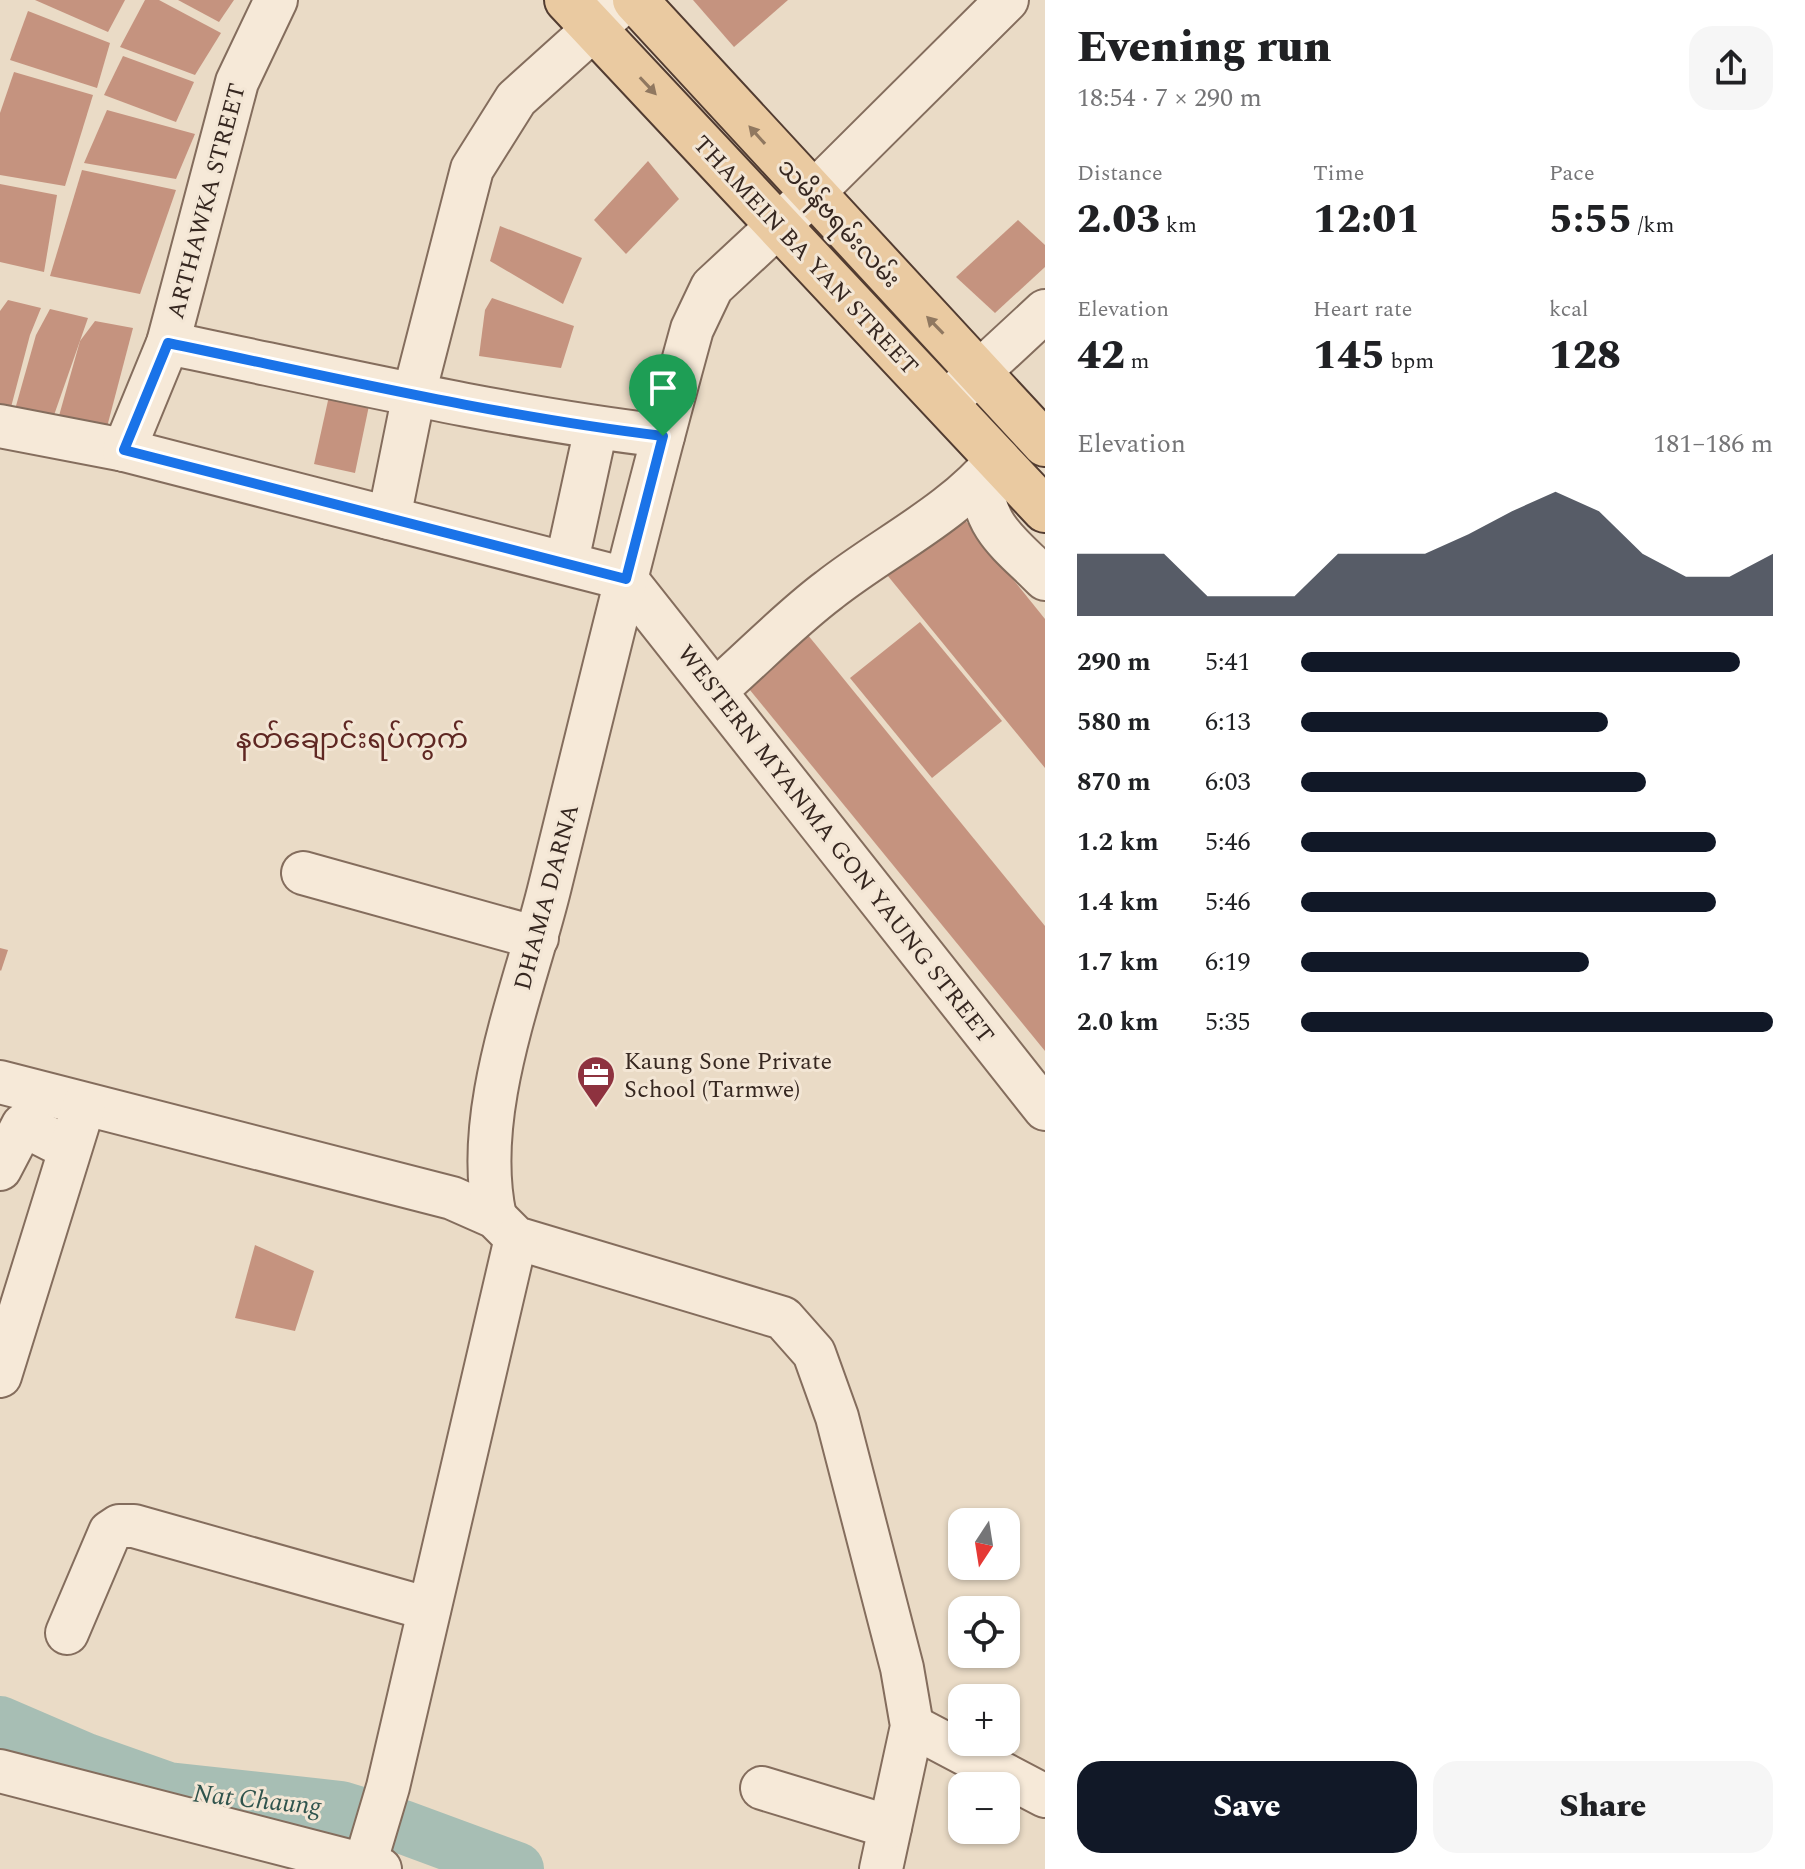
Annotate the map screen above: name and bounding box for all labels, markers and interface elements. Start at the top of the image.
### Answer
text: Evening run [1077,14,1332,81]
button: share [1689,26,1773,110]
one-way arrow [639,77,657,96]
text: 18:54 · 7 × 290 m [1077,78,1262,118]
street label: ARTHAWKA STREET [158,79,256,323]
one-way arrow [749,126,767,145]
street label: THAMEIN BA YAN STREET [684,128,926,384]
street label: သမိန်ဗရမ်းလမ်း [769,151,908,297]
text: Distance [1077,157,1163,190]
text: Time [1313,157,1364,190]
text: Pace [1549,157,1595,190]
text: 2.03 [1077,190,1160,251]
text: 12:01 [1313,190,1420,251]
text: 5:55 [1549,190,1632,251]
text: km [1160,209,1197,242]
text: /km [1632,209,1674,242]
text: Elevation [1077,293,1169,326]
text: Heart rate [1313,293,1413,326]
text: kcal [1549,293,1589,326]
one-way arrow [926,316,945,335]
text: 42 [1077,326,1125,387]
text: 145 [1313,326,1385,387]
text: 128 [1549,326,1621,387]
text: m [1125,345,1149,378]
text: bpm [1385,345,1434,378]
pin [629,354,697,436]
icon: arrive [641,366,685,410]
text: Elevation [1077,424,1186,464]
text: 181–186 m [1653,424,1773,464]
street label: WESTERN MYANMA GON YAUNG STREET [668,637,1003,1052]
text: 290 m [1077,642,1151,682]
text: 5:41 [1205,642,1251,682]
text: 580 m [1077,702,1151,742]
text: 6:13 [1205,702,1251,742]
district label: နတ်ချောင်းရပ်ကွက် [236,718,468,761]
text: 870 m [1077,762,1151,802]
text: 6:03 [1205,762,1251,802]
street label: DHAMA DARNA [505,800,589,994]
text: 1.2 km [1077,822,1159,862]
text: 5:46 [1205,822,1251,862]
text: 1.4 km [1077,882,1159,922]
text: 5:46 [1205,882,1251,922]
text: 1.7 km [1077,942,1159,982]
text: 6:19 [1205,942,1251,982]
text: 2.0 km [1077,1002,1159,1042]
text: 5:35 [1205,1002,1251,1042]
place label: Kaung Sone Private School (Tarmwe) [624,1044,832,1108]
office icon: Kaung Sone Private School (Tarmwe) [575,1054,617,1109]
north arrow [948,1508,1020,1580]
map controls [948,1508,1020,1844]
button: locate [948,1596,1020,1668]
button: + [948,1684,1020,1756]
button: Save [1077,1761,1417,1853]
button: Share [1433,1761,1773,1853]
button: − [948,1772,1020,1844]
water label: Nat Chaung [191,1773,324,1827]

